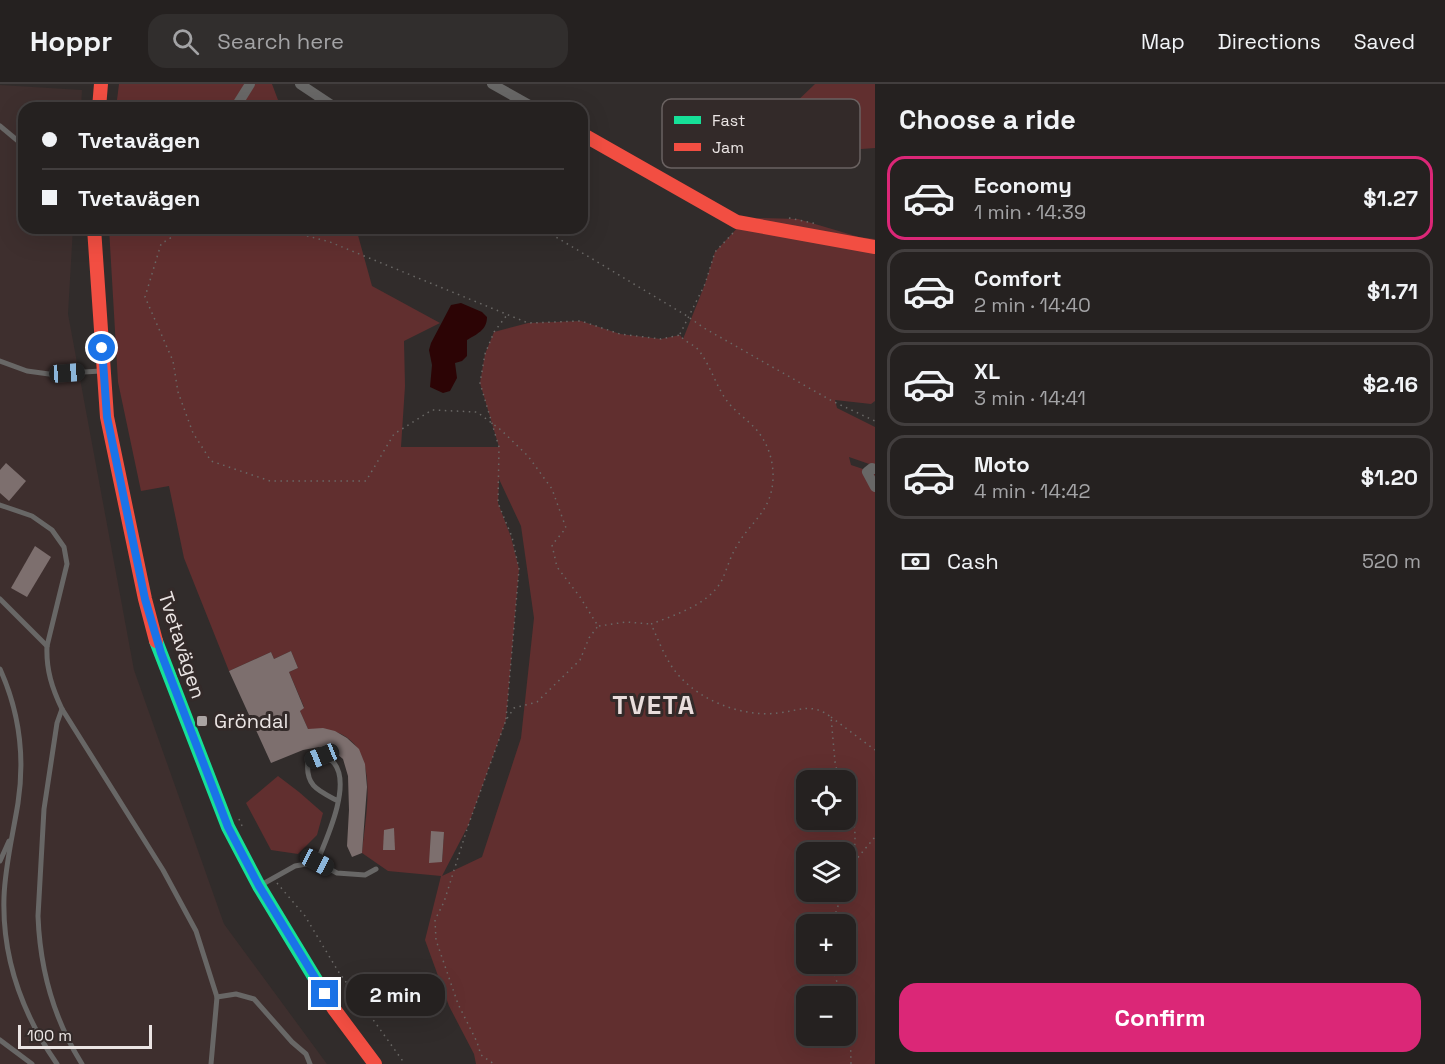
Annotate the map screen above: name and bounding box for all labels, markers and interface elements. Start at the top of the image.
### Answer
search box [148,14,568,68]
text: Hoppr [30,23,112,59]
icon: search [169,25,202,58]
text: Search here [217,27,344,55]
text: Map [1141,28,1185,55]
text: Directions [1218,28,1321,55]
text: Saved [1354,28,1415,55]
legend [662,99,860,168]
text: Choose a ride [899,102,1076,137]
text: Fast [712,110,745,131]
text: Tvetavägen [78,126,200,154]
text: Jam [712,137,744,158]
icon: car [902,171,956,225]
text: Economy [974,171,1072,199]
text: Tvetavägen [78,184,200,212]
text: $1.27 [1363,184,1418,212]
text: 1 min · 14:39 [974,199,1086,225]
icon: car [902,264,956,318]
text: Comfort [974,264,1062,292]
text: $1.71 [1367,277,1418,305]
text: 2 min · 14:40 [974,292,1091,318]
route start [88,334,115,361]
icon: car [902,357,956,411]
text: XL [974,357,1000,385]
car [48,363,86,383]
text: $2.16 [1363,370,1418,398]
text: 3 min · 14:41 [974,385,1086,411]
icon: car [902,450,956,504]
text: Moto [974,450,1030,478]
text: $1.20 [1361,463,1418,491]
text: 4 min · 14:42 [974,478,1091,504]
icon: cash [899,545,932,578]
text: Cash [947,547,999,575]
text: 520 m [1362,548,1421,574]
street label: Tvetavägen [152,588,212,702]
district label: TVETA [612,688,696,722]
place label: Gröndal [214,708,288,734]
marker: Gröndal [195,714,209,728]
car [302,741,342,771]
map controls [796,770,856,1046]
button: locate [796,770,856,830]
button: layers [796,842,856,902]
car [297,846,337,878]
button: + [796,914,856,974]
callout: 2 min [346,973,445,1015]
route end [311,980,338,1007]
text: 2 min [370,982,421,1008]
button: Confirm [899,983,1421,1052]
button: − [796,986,856,1046]
scale bar [18,1022,152,1050]
text: 100 m [27,1025,72,1046]

